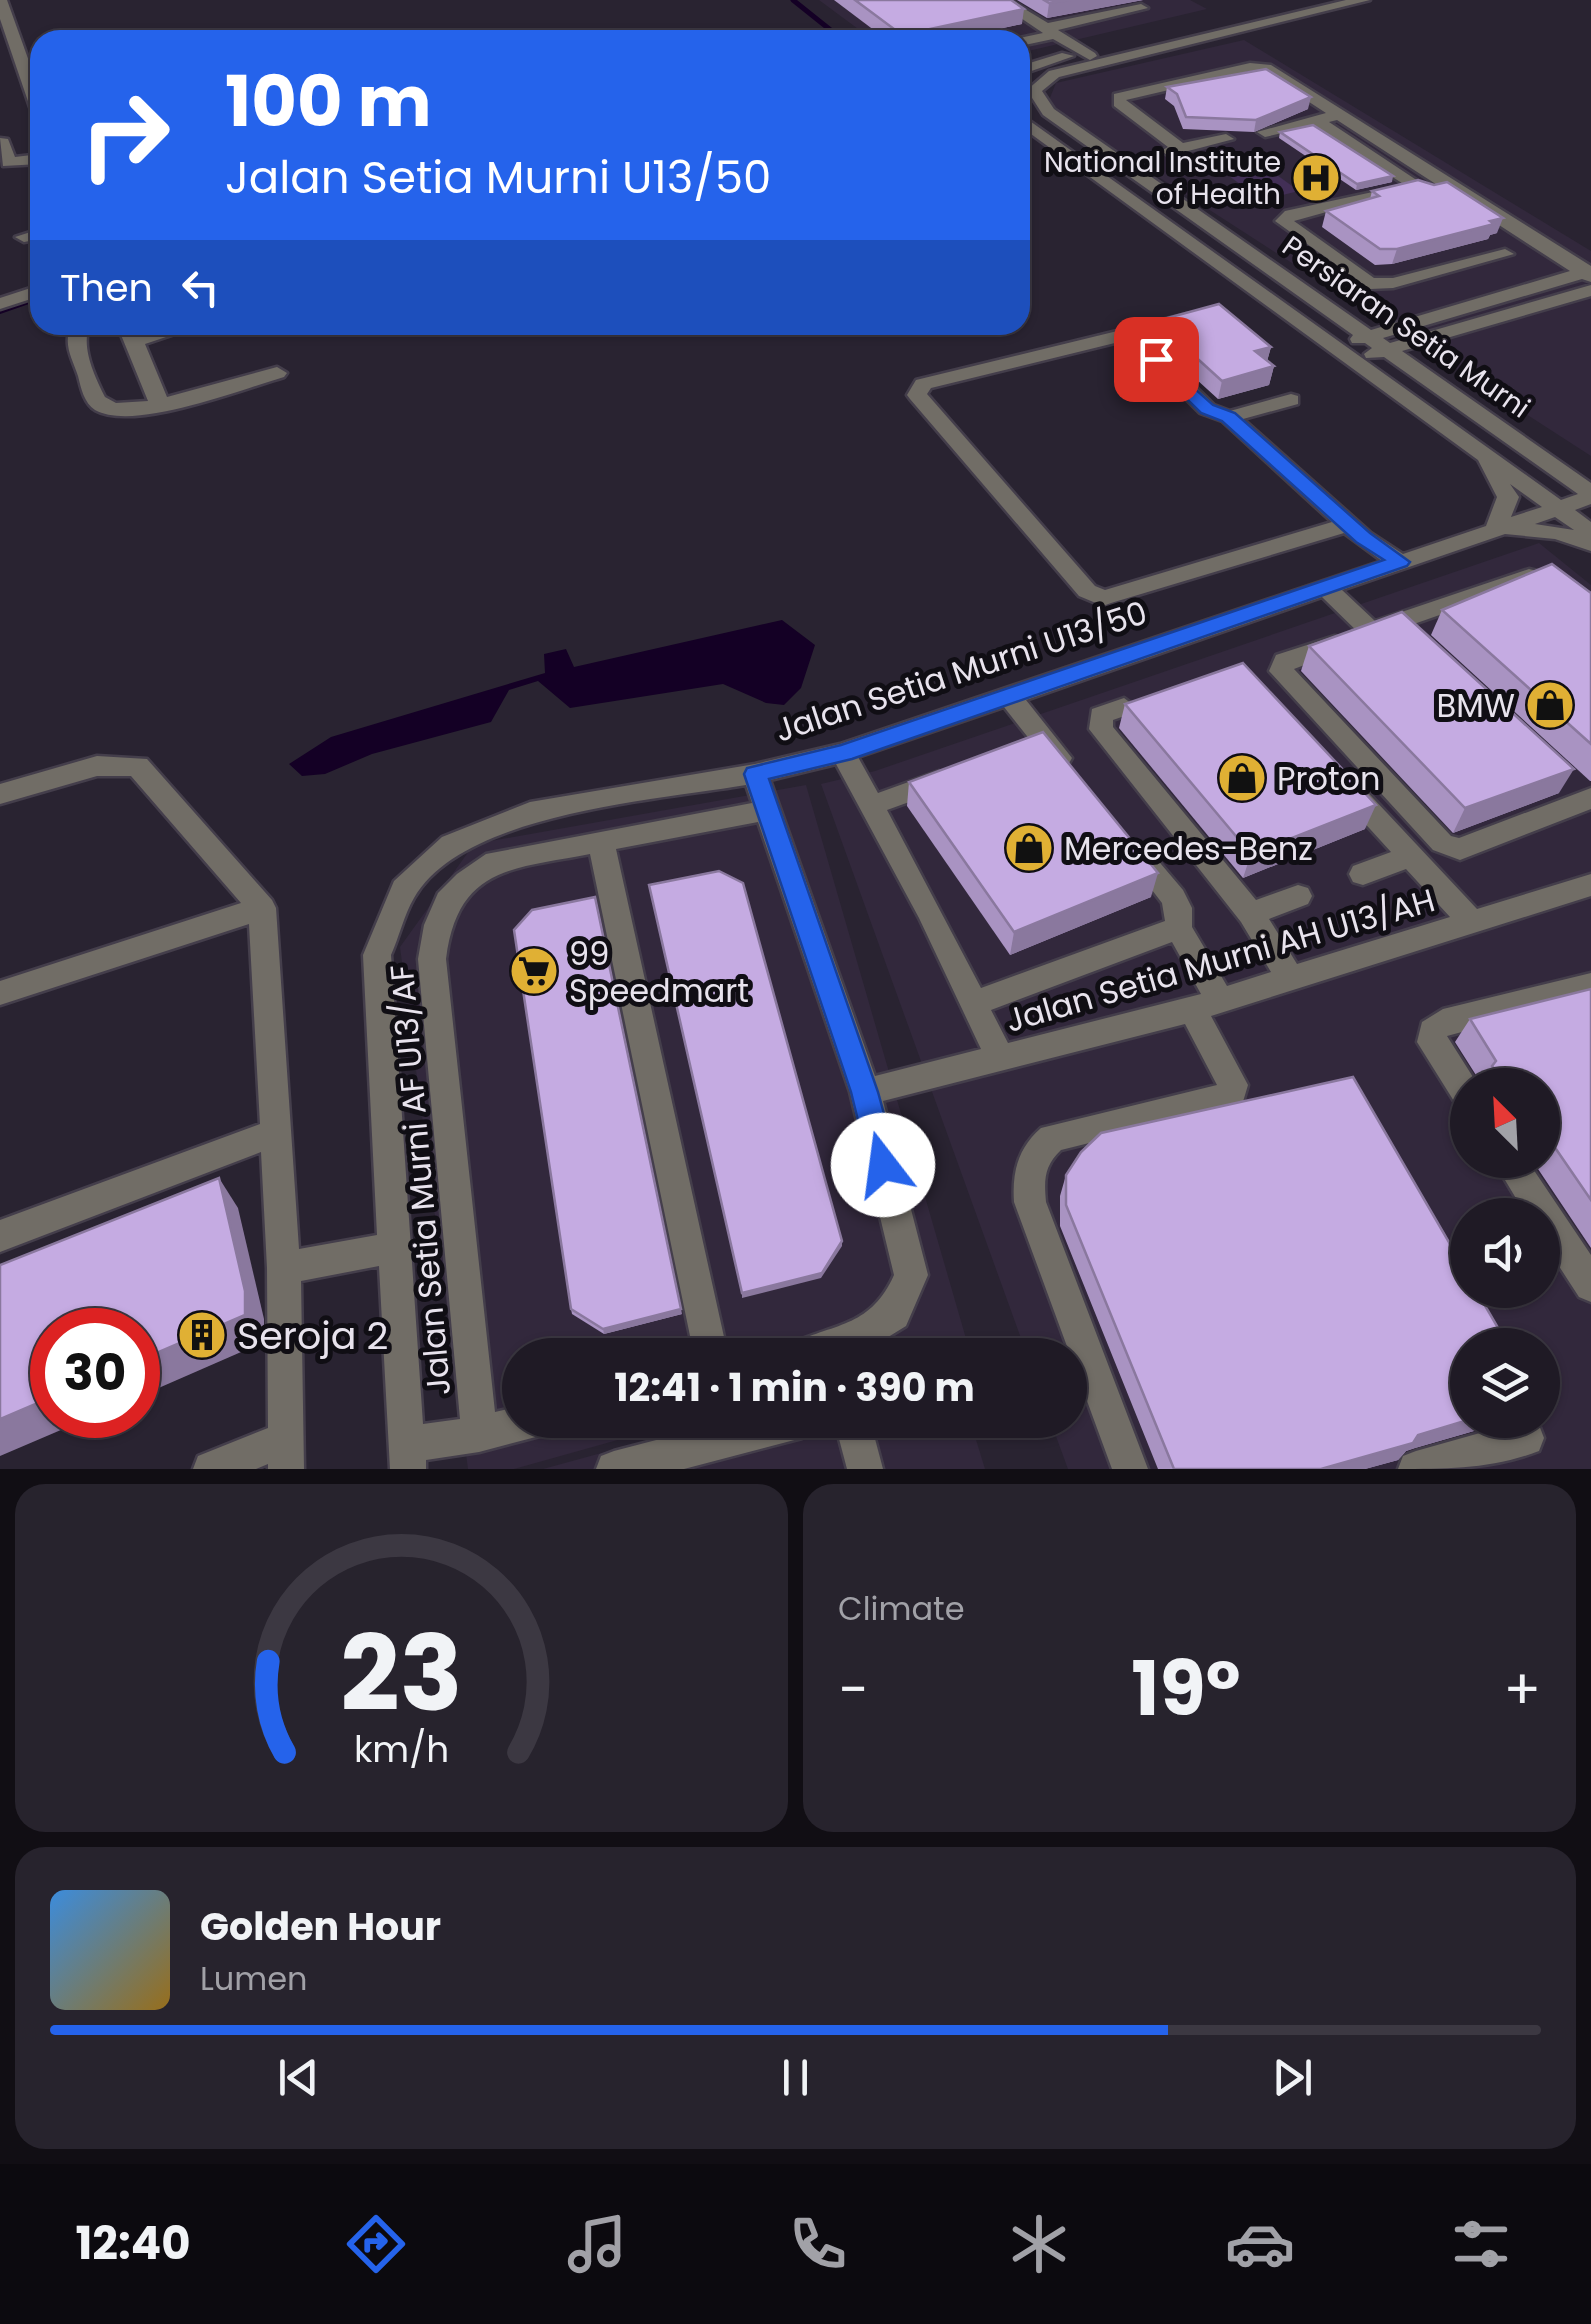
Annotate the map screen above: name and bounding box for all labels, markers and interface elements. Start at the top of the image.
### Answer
text: 100 m [225,52,432,151]
icon: right [60,70,190,200]
place label: National Institute of Health [1044,143,1281,214]
text: Jalan Setia Murni U13/50 [225,146,771,209]
hospital icon: National Institute of Health [1290,152,1342,204]
street label: Persiaran Setia Murni [1274,227,1538,427]
icon: left [173,260,228,315]
text: Then [60,261,153,314]
pin [1114,317,1199,402]
icon: arrive [1129,332,1184,387]
street label: Jalan Setia Murni U13/50 [769,590,1153,752]
shop icon: BMW [1524,679,1576,731]
place label: BMW [1437,683,1515,728]
shop icon: Proton [1216,752,1268,804]
place label: Proton [1277,756,1381,801]
shop icon: Mercedes-Benz [1003,822,1055,874]
place label: Mercedes-Benz [1064,826,1313,871]
street label: Jalan Setia Murni AH U13/AH [1000,877,1440,1043]
place label: 99 Speedmart [569,931,749,1013]
supermarket icon: 99 Speedmart [508,945,560,997]
street label: Jalan Setia Murni AF U13/AF [379,963,461,1397]
north arrow [1450,1068,1560,1178]
map controls [1450,1068,1560,1438]
position arrow [831,1113,935,1217]
button: sound [1450,1198,1560,1308]
speed limit sign: 30 [30,1308,160,1438]
building icon: Seroja 2 [176,1309,228,1361]
place label: Seroja 2 [237,1309,388,1362]
button: layers [1450,1328,1560,1438]
text: 12:41 · 1 min · 390 m [614,1361,975,1414]
text: Climate [838,1586,965,1631]
text: 23 [340,1601,463,1746]
text: 19° [1131,1636,1240,1741]
text: − [838,1651,868,1728]
text: + [1503,1651,1541,1728]
text: km/h [354,1724,449,1775]
text: Golden Hour [200,1900,441,1953]
text: Lumen [200,1956,308,2001]
icon: previous [271,2050,326,2105]
icon: pause [768,2050,823,2105]
icon: next [1265,2050,1320,2105]
icon: directions [341,2209,411,2279]
icon: music [562,2209,632,2279]
icon: phone [783,2209,853,2279]
icon: climate [1004,2209,1074,2279]
icon: car [1225,2209,1295,2279]
icon: filters [1446,2209,1516,2279]
text: 12:40 [75,2212,191,2275]

